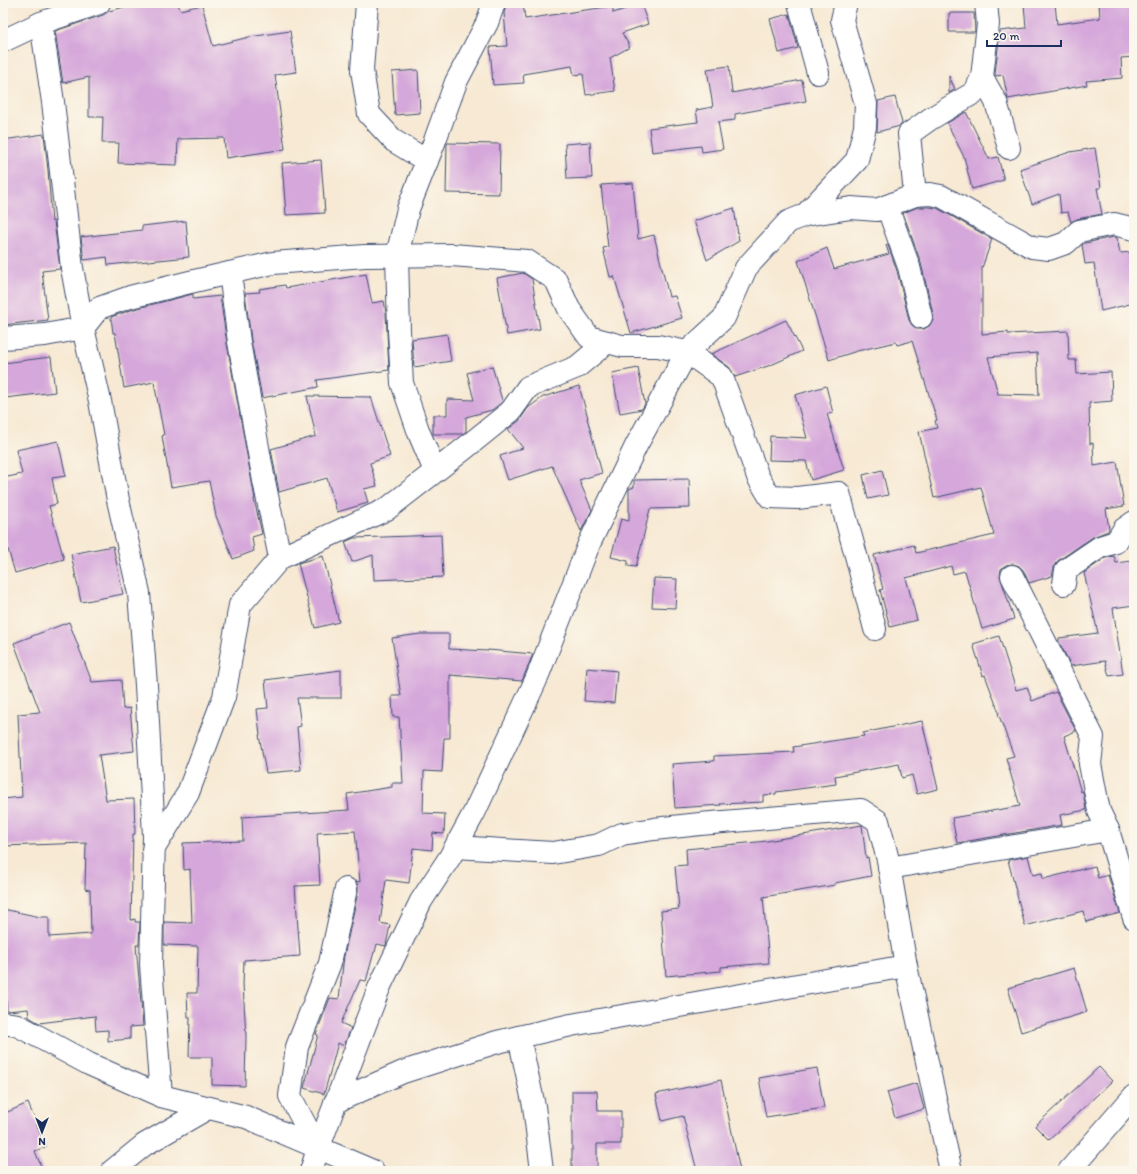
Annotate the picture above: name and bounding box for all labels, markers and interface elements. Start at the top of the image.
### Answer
scale bar [987,22,1061,48]
text: 20 m [993,29,1020,43]
north arrow [22,1112,62,1152]
text: N [38,1135,46,1148]

